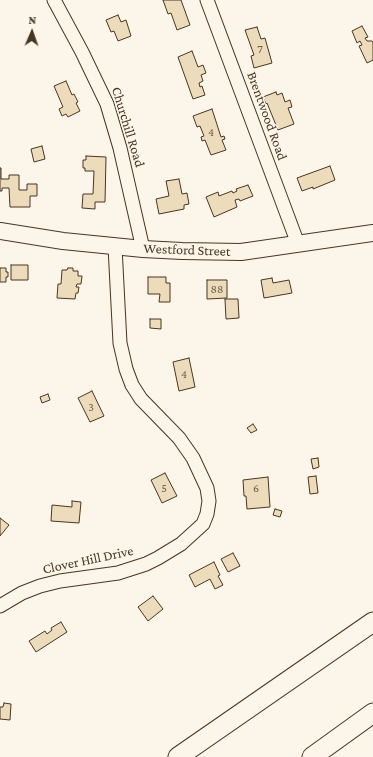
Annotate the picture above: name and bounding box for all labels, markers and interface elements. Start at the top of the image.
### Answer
north arrow [12,12,52,52]
text: N [28,14,36,26]
house number: 7 [257,42,263,56]
street label: Brentwood Road [243,69,291,163]
street label: Churchill Road [108,85,148,169]
house number: 4 [208,125,214,139]
street label: Westford Street [143,240,231,260]
house number: 88 [211,282,223,296]
house number: 4 [181,367,187,381]
house number: 3 [88,400,94,414]
house number: 5 [161,481,167,495]
house number: 6 [253,481,259,495]
street label: Clover Hill Drive [41,542,135,578]

